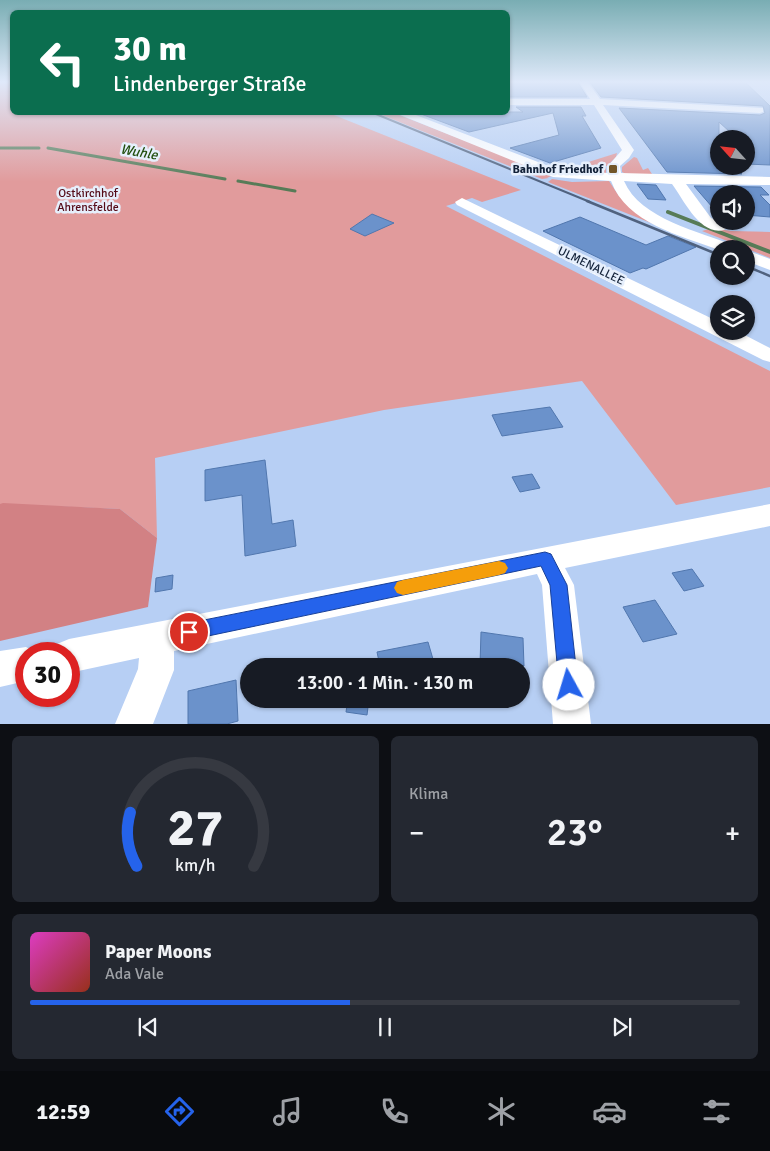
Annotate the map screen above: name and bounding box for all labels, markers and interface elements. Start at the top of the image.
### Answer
text: 30 m [113,27,187,70]
icon: left [30,30,95,95]
text: Lindenberger Straße [113,70,307,97]
north arrow [710,130,755,175]
map controls [710,130,755,340]
water label: Wuhle [119,140,160,164]
place label: Bahnhof Friedhof [512,162,604,177]
marker: Bahnhof Friedhof [607,163,619,175]
button: sound [710,185,755,230]
park label: Ostkirchhof Ahrensfelde [57,186,119,215]
button: search [710,240,755,285]
street label: ULMENALLEE [555,243,627,289]
button: layers [710,295,755,340]
pin [168,611,210,653]
icon: arrive [175,618,203,646]
speed limit sign: 30 [15,642,80,707]
position arrow [542,658,594,710]
text: 13:00 · 1 Min. · 130 m [297,671,473,695]
text: Klima [409,784,448,804]
text: 27 [167,796,224,860]
text: 23° [547,809,602,856]
text: − [409,816,424,850]
text: + [725,816,740,850]
text: km/h [175,854,216,876]
text: Paper Moons [105,940,211,964]
text: Ada Vale [105,964,164,984]
icon: previous [134,1013,162,1041]
icon: pause [371,1013,399,1041]
icon: next [608,1013,636,1041]
icon: directions [162,1094,197,1129]
icon: music [270,1094,305,1129]
icon: phone [377,1094,412,1129]
icon: climate [484,1094,519,1129]
icon: car [592,1094,627,1129]
icon: filters [699,1094,734,1129]
text: 12:59 [36,1098,90,1125]

